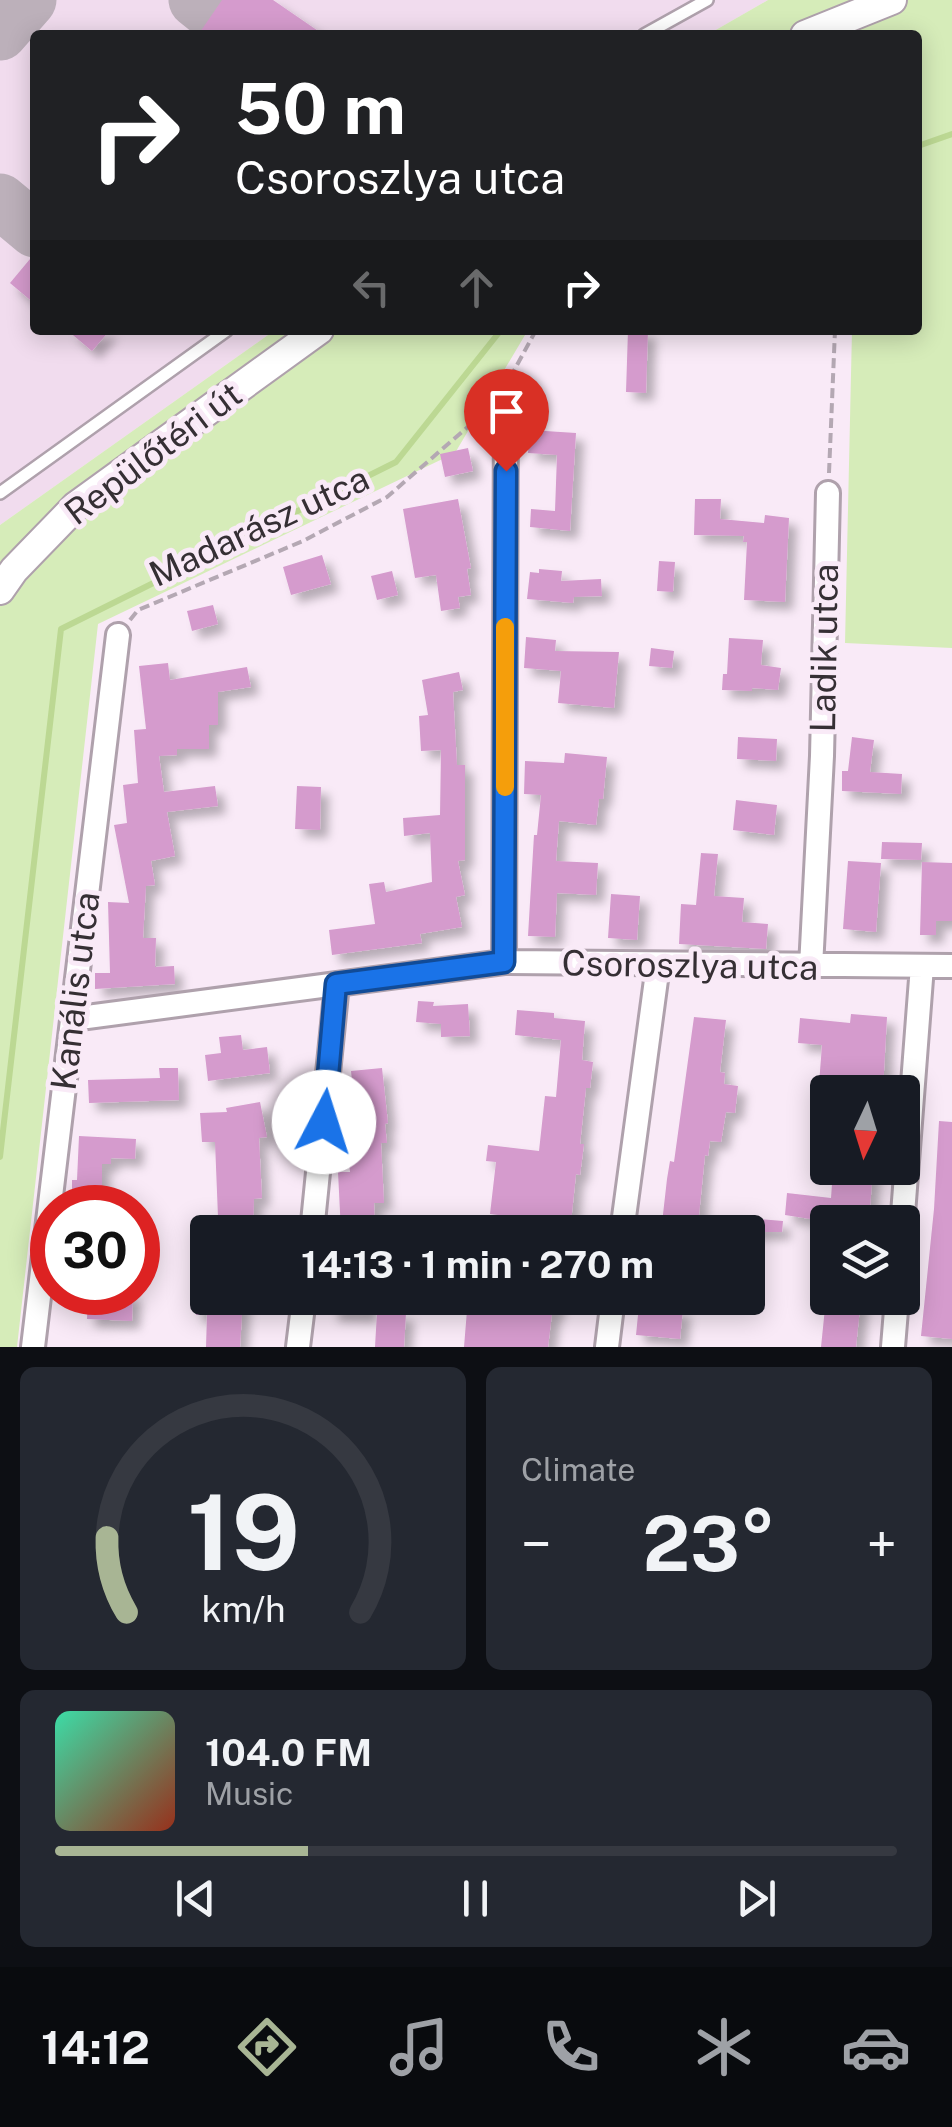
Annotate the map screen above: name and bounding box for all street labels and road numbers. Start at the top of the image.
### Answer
street label: Repülőtéri út [57,373,249,533]
street label: Madarász utca [143,457,375,595]
street label: Ladik utca [802,563,846,733]
street label: Kanális utca [43,890,107,1092]
street label: Csoroszlya utca [561,942,819,988]

